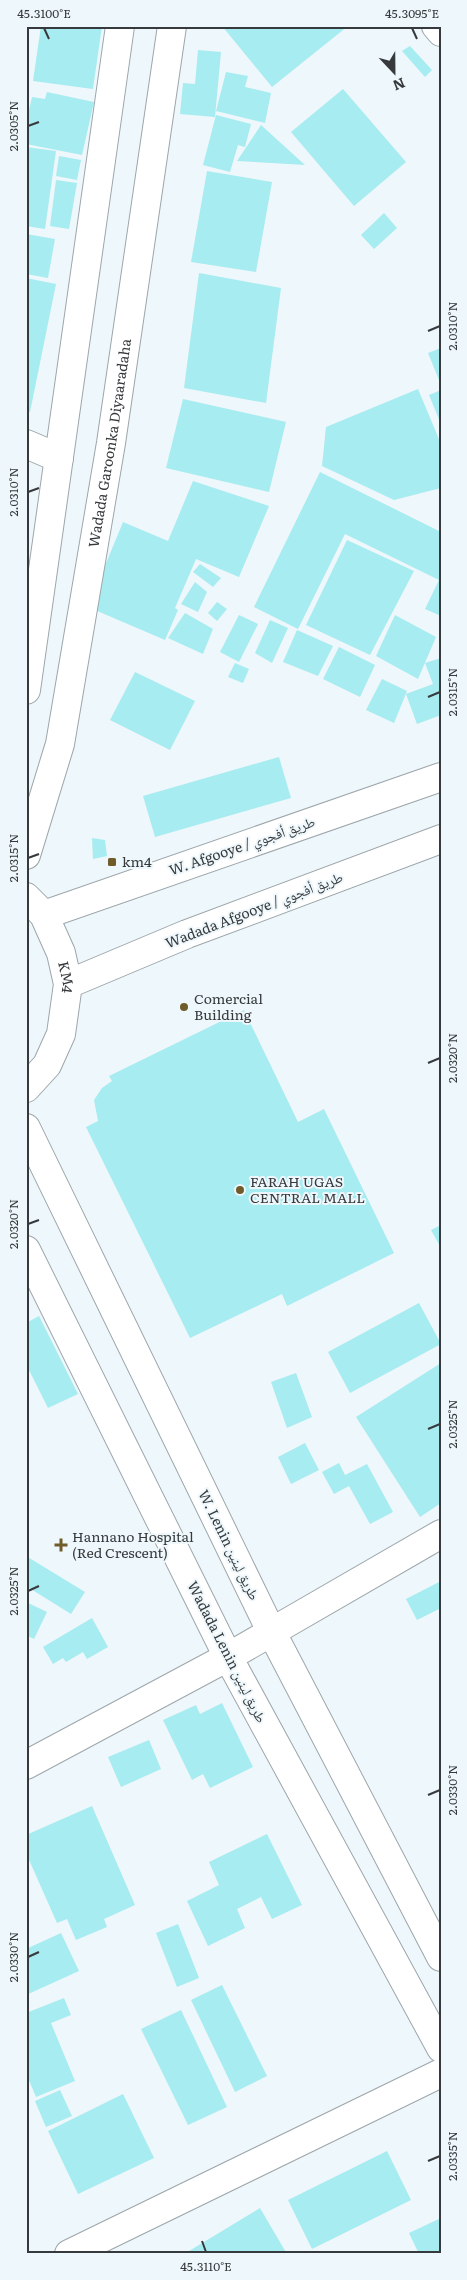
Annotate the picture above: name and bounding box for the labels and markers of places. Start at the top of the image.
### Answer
place label: km4 [122,851,152,871]
marker: km4 [106,856,118,868]
place label: Comercial Building [194,988,263,1024]
marker: Comercial Building [178,1001,190,1013]
place label: FARAH UGAS CENTRAL MALL [250,1171,365,1207]
marker: FARAH UGAS CENTRAL MALL [234,1184,246,1196]
place label: Hannano Hospital (Red Crescent) [72,1526,194,1562]
marker: Hannano Hospital (Red Crescent) [54,1538,68,1552]

